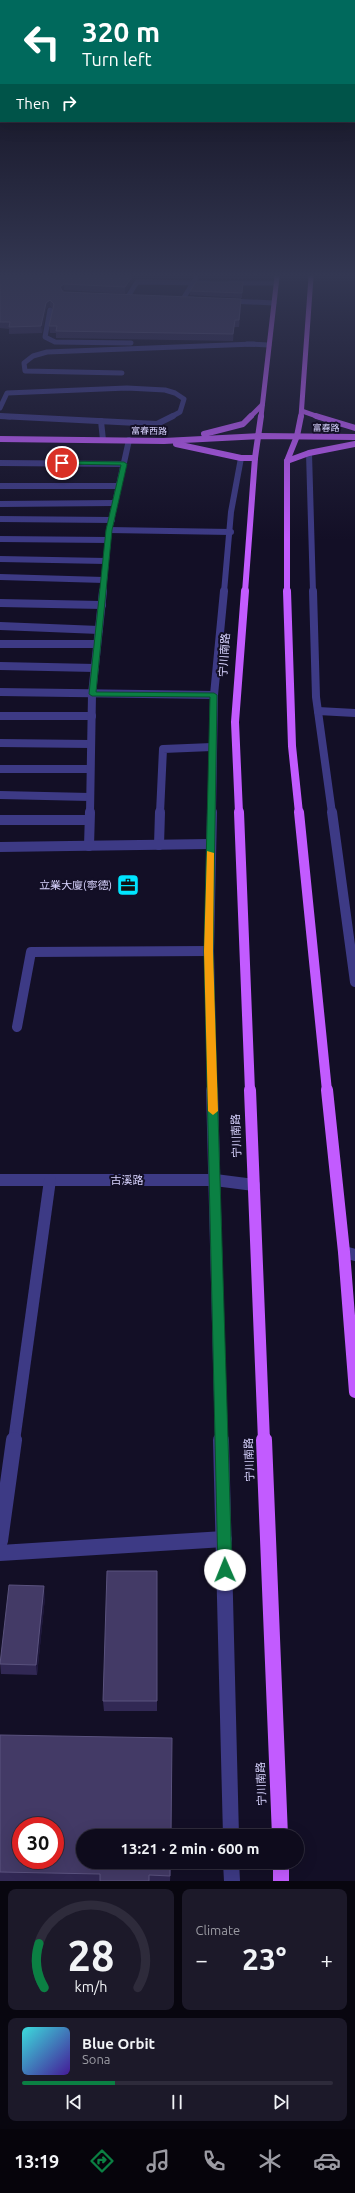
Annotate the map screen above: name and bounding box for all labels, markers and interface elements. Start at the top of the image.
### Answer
icon: left [16,16,68,68]
text: 320 m [82,16,160,47]
text: Turn left [82,49,152,69]
icon: right [58,92,80,114]
text: Then [16,95,50,112]
street label: 富春路 [312,423,340,433]
street label: 富春西路 [131,426,167,436]
pin [45,446,79,480]
icon: arrive [51,452,73,474]
street label: 宁川南路 [216,633,232,677]
office icon: 立業大廈(寧德) [115,872,141,898]
place label: 立業大廈(寧德) [39,879,112,892]
street label: 宁川南路 [229,1114,243,1158]
street label: 古溪路 [111,1174,144,1186]
street label: 宁川南路 [242,1438,256,1482]
position arrow [204,1549,246,1591]
street label: 宁川南路 [254,1762,268,1806]
speed limit sign: 30 [12,1817,64,1869]
text: 13:21 · 2 min · 600 m [121,1840,259,1857]
text: Climate [196,1923,240,1937]
text: 28 [67,1931,114,1978]
text: 23° [242,1942,286,1976]
text: − [196,1947,208,1972]
text: + [321,1947,333,1972]
text: km/h [74,1978,107,1994]
text: Blue Orbit [82,2035,155,2052]
text: Sona [82,2052,111,2066]
icon: previous [63,2091,85,2113]
icon: pause [166,2091,188,2113]
icon: next [270,2091,292,2113]
icon: directions [88,2147,116,2175]
icon: music [144,2147,172,2175]
icon: phone [200,2147,228,2175]
icon: climate [256,2147,284,2175]
icon: car [313,2147,341,2175]
text: 13:19 [14,2151,59,2171]

